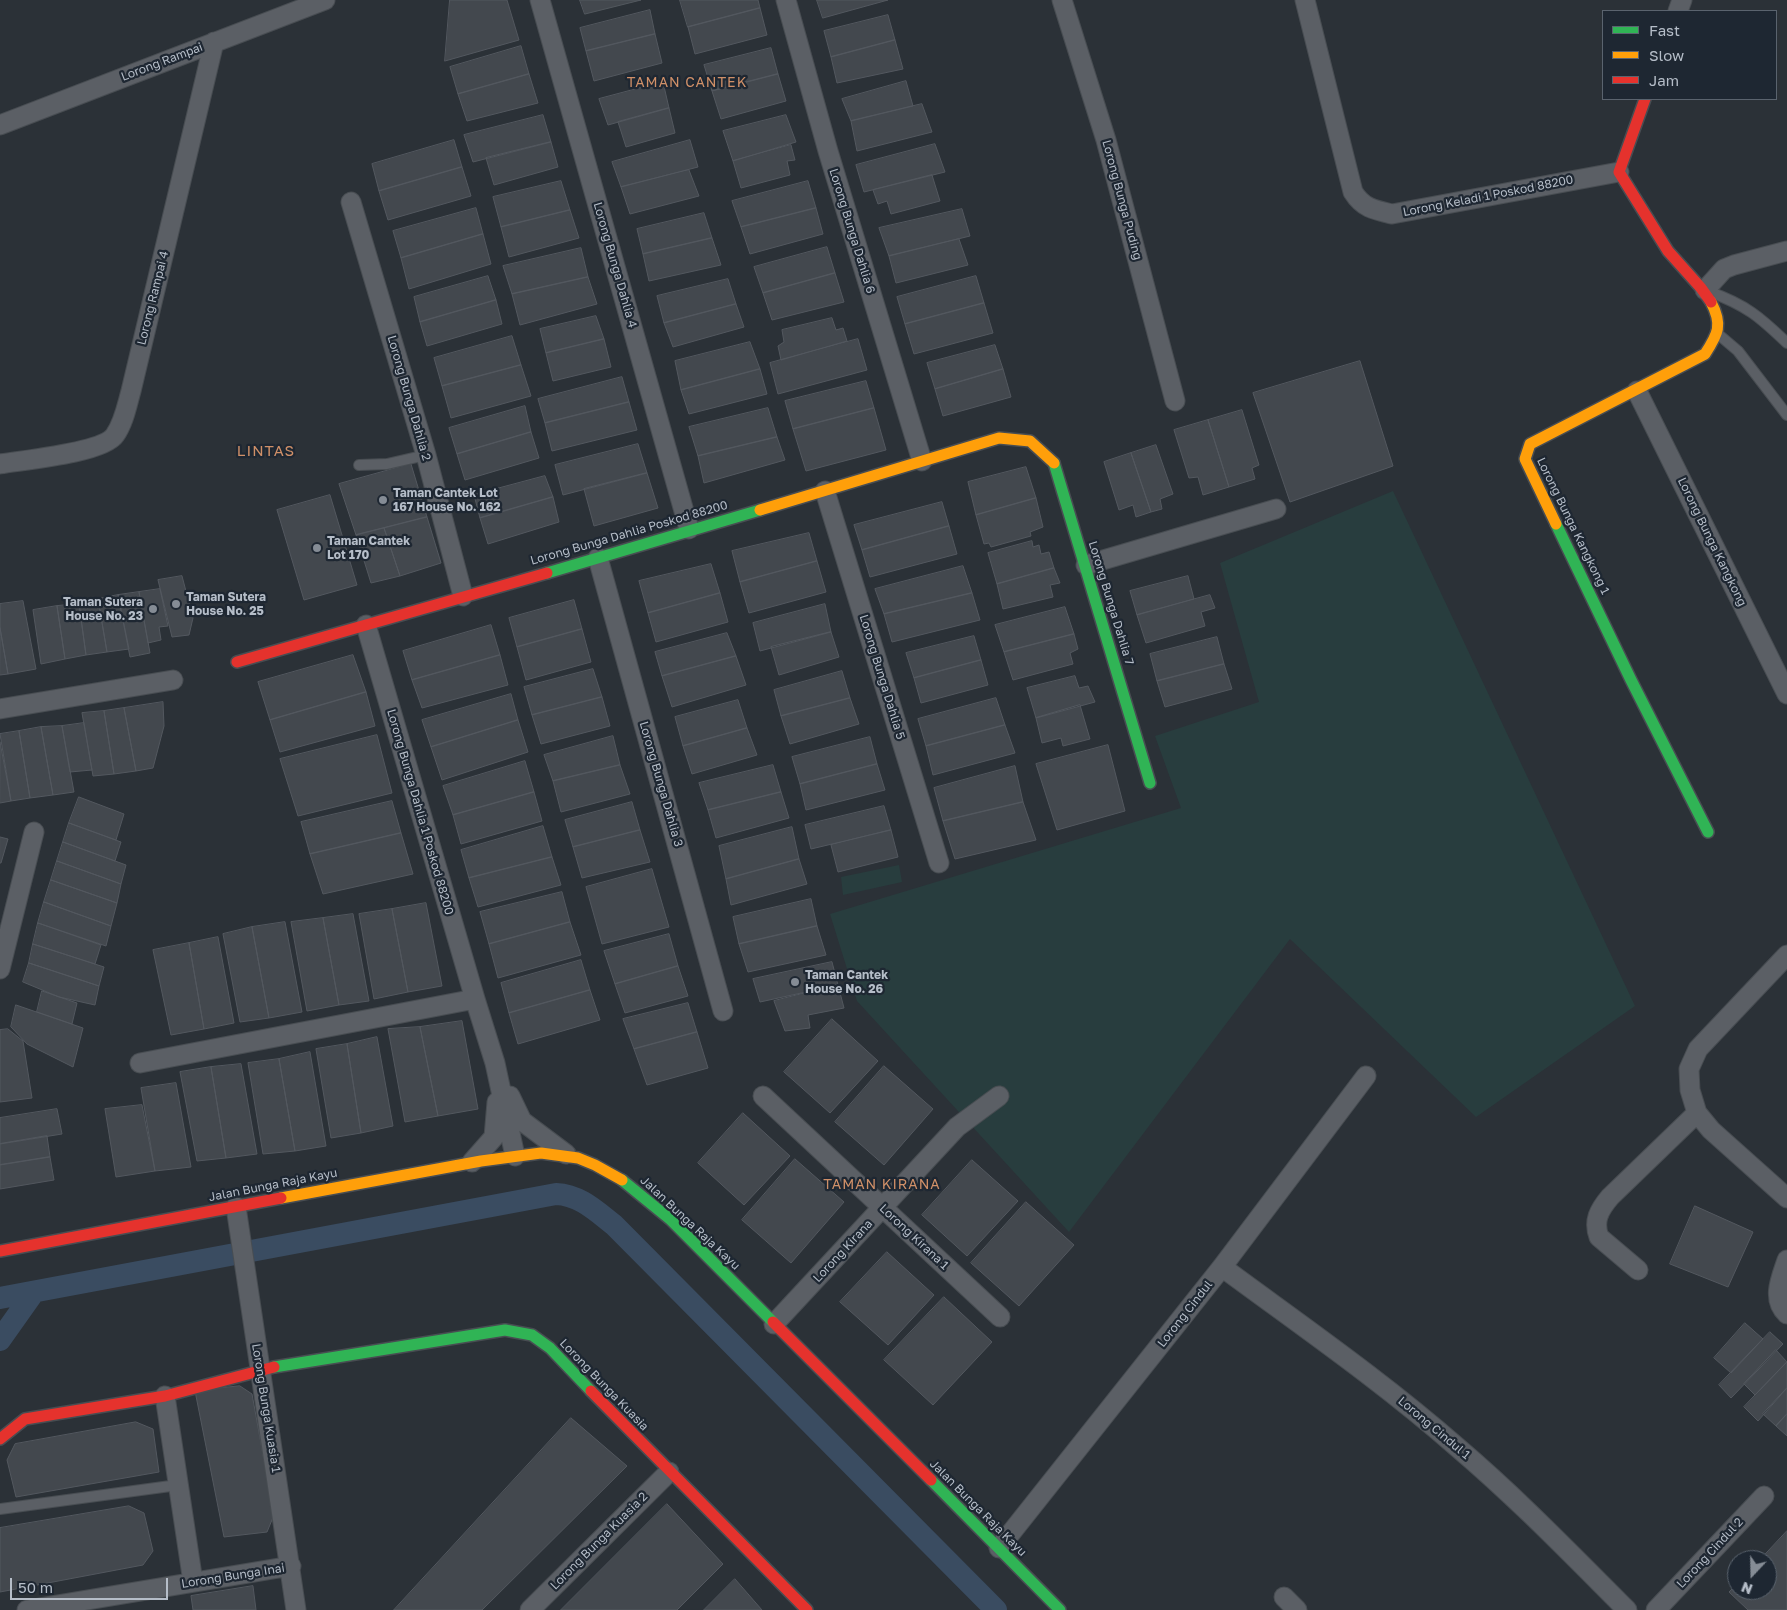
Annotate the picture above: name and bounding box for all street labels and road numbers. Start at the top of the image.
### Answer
street label: Lorong Rampai [119,40,205,84]
street label: Lorong Bunga Puding [1099,138,1145,262]
street label: Lorong Bunga Dahlia 6 [826,167,878,295]
street label: Lorong Keladi 1 Poskod 88200 [1402,172,1574,220]
street label: Lorong Bunga Dahlia 4 [590,201,640,329]
street label: Lorong Rampai 4 [134,249,172,347]
street label: Lorong Bunga Dahlia 2 [384,334,434,462]
street label: Lorong Bunga Kangkong 1 [1534,455,1612,597]
street label: Lorong Bunga Kangkong [1675,475,1749,609]
street label: Lorong Bunga Dahlia Poskod 88200 [529,498,729,568]
street label: Lorong Bunga Dahlia 7 [1085,539,1137,667]
street label: Lorong Bunga Dahlia 5 [856,613,908,741]
street label: Lorong Bunga Dahlia 1 Poskod 88200 [384,707,456,917]
street label: Lorong Bunga Dahlia 3 [636,720,686,848]
street label: Jalan Bunga Raja Kayu [207,1165,339,1205]
street label: Jalan Bunga Raja Kayu [637,1173,743,1273]
street label: Lorong Kirana 1 [876,1201,952,1273]
street label: Lorong Kirana [810,1217,876,1285]
street label: Lorong Cindul [1154,1278,1216,1350]
street label: Lorong Bunga Kuasia [557,1336,651,1434]
street label: Lorong Bunga Kuasia 1 [249,1342,283,1474]
street label: Lorong Cindul 1 [1395,1394,1473,1462]
street label: Jalan Bunga Raja Kayu [927,1457,1029,1559]
street label: Lorong Bunga Kuasia 2 [547,1489,651,1593]
street label: Lorong Cindul 2 [1674,1515,1746,1591]
street label: Lorong Bunga Inai [180,1561,286,1591]

